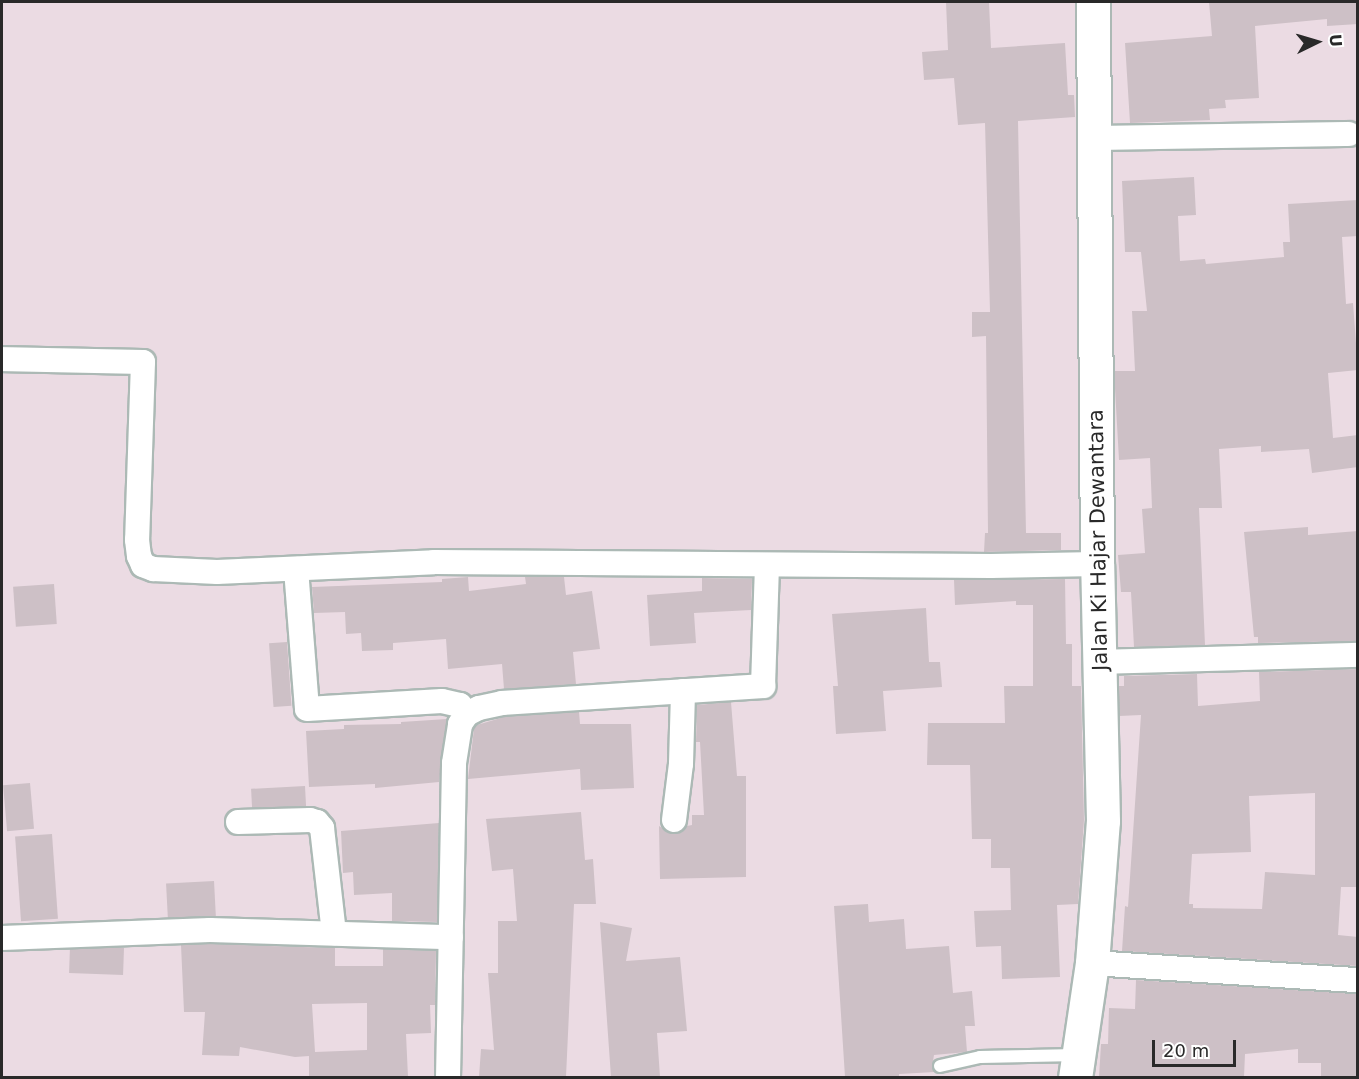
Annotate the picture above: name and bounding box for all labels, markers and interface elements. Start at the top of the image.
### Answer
north arrow [1287,12,1347,72]
text: U [1325,33,1345,48]
street label: Jalan Ki Hajar Dewantara [1083,409,1113,671]
scale bar [1155,1028,1239,1066]
text: 20 m [1163,1040,1209,1061]

